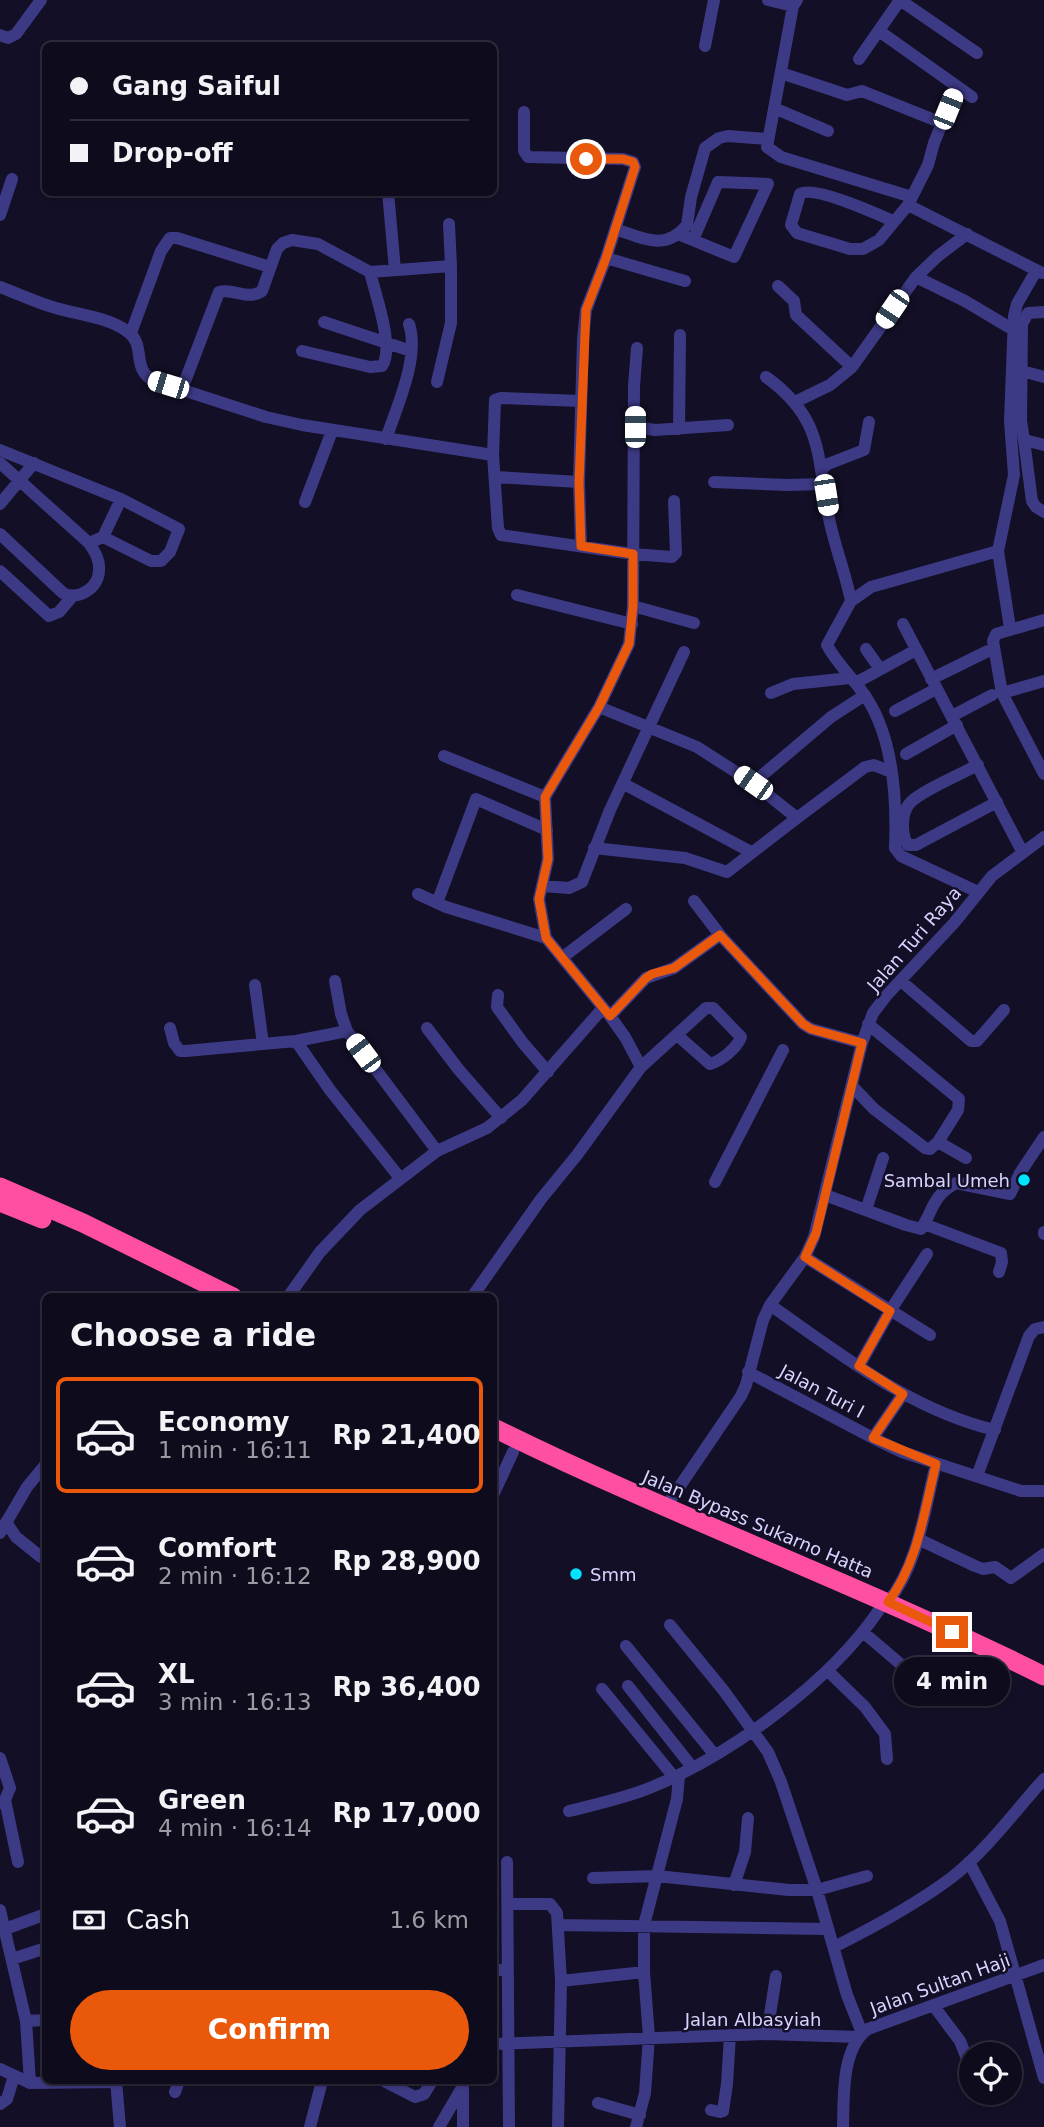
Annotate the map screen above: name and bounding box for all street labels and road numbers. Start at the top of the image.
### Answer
street label: Jalan Turi Raya [862,882,965,997]
street label: Jalan Turi I [775,1360,868,1422]
street label: Jalan Bypass Sukarno Hatta [639,1465,876,1582]
street label: Jalan Sultan Haji [866,1949,1013,2019]
street label: Jalan Albasyiah [684,2009,821,2030]

